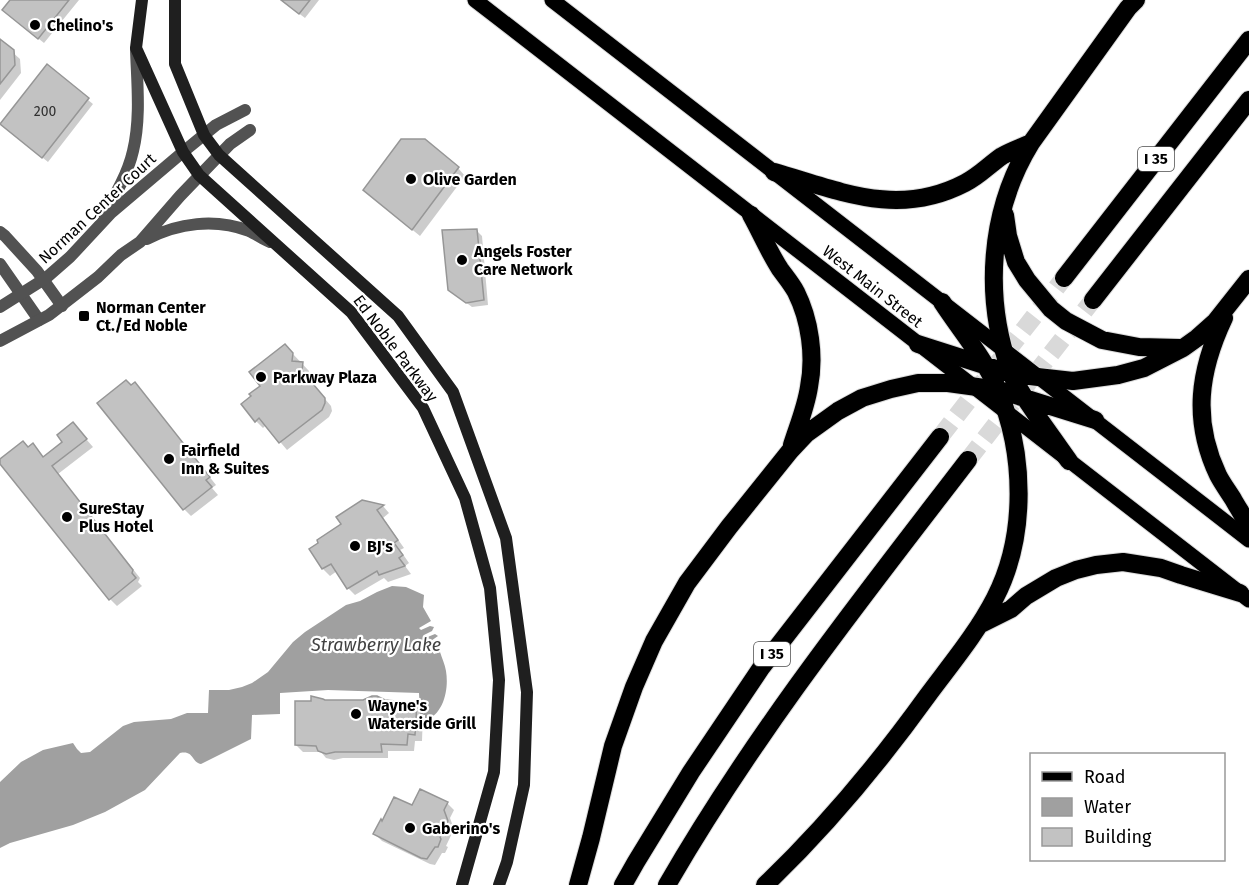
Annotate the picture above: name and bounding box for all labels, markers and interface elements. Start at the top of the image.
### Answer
place label: Chelino's [47,16,113,35]
marker: Chelino's [28,18,42,32]
house number: 200 [34,103,56,120]
road number: I 35 [1138,147,1174,171]
street label: Norman Center Court [35,149,160,268]
place label: Olive Garden [423,170,517,189]
marker: Olive Garden [404,172,418,186]
street label: West Main Street [819,241,927,332]
place label: Angels Foster Care Network [473,242,573,279]
marker: Angels Foster Care Network [455,253,469,267]
street label: Ed Noble Parkway [349,291,442,405]
place label: Norman Center Ct./Ed Noble [96,298,206,335]
marker: Norman Center Ct./Ed Noble [77,309,91,323]
place label: Parkway Plaza [273,368,377,387]
marker: Parkway Plaza [254,370,268,384]
place label: Fairfield Inn & Suites [181,441,269,478]
marker: Fairfield Inn & Suites [162,452,176,466]
place label: SureStay Plus Hotel [79,499,154,536]
marker: SureStay Plus Hotel [60,510,74,524]
place label: BJ's [367,537,393,556]
marker: BJ's [348,539,362,553]
water label: Strawberry Lake [310,634,441,656]
road number: I 35 [754,642,790,666]
place label: Wayne's Waterside Grill [368,696,476,733]
marker: Wayne's Waterside Grill [349,707,363,721]
legend [1030,753,1225,861]
text: Road [1084,766,1126,788]
text: Water [1084,796,1131,818]
place label: Gaberino's [422,819,500,838]
marker: Gaberino's [403,821,417,835]
text: Building [1084,826,1152,848]

